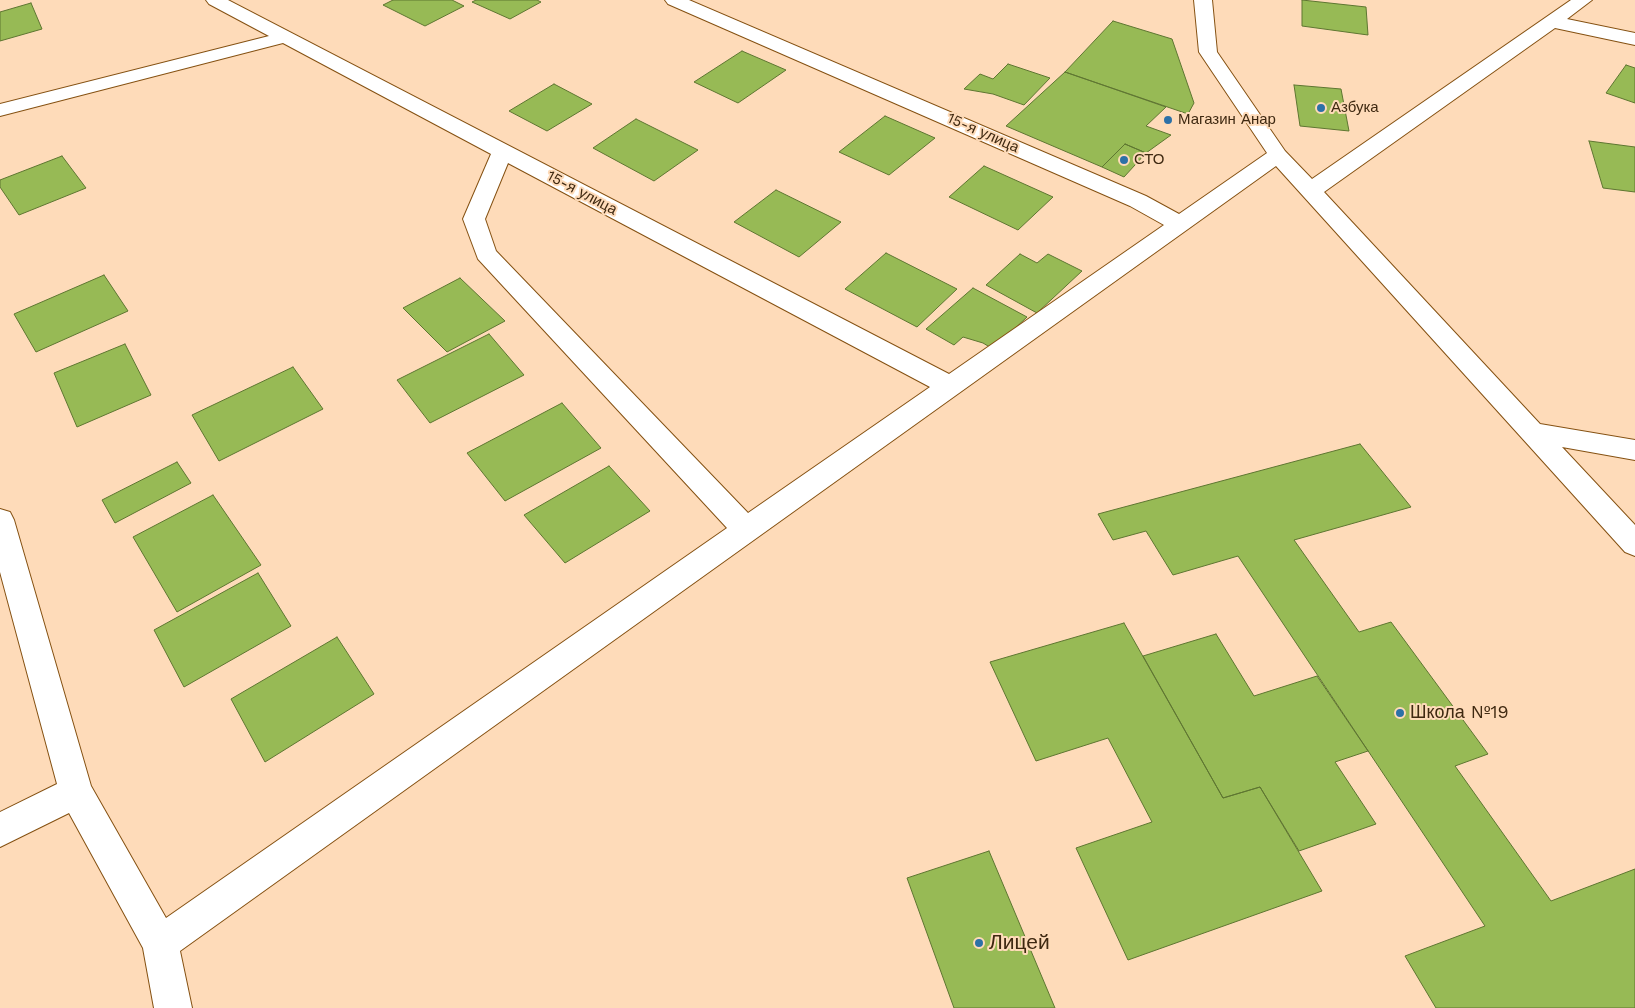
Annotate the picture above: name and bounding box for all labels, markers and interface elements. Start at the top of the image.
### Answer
place label: Азбука [1331,99,1379,117]
marker: Азбука [1315,102,1327,114]
street label: 15-я улица [944,109,1022,157]
place label: Магазин Анар [1178,111,1276,129]
marker: Магазин Анар [1162,114,1174,126]
place label: СТО [1134,151,1164,169]
marker: СТО [1118,154,1130,166]
street label: 15-я улица [544,167,620,219]
place label: Школа №19 [1410,702,1509,724]
marker: Школа №19 [1394,707,1406,719]
place label: Лицей [989,930,1050,956]
marker: Лицей [973,937,985,949]

